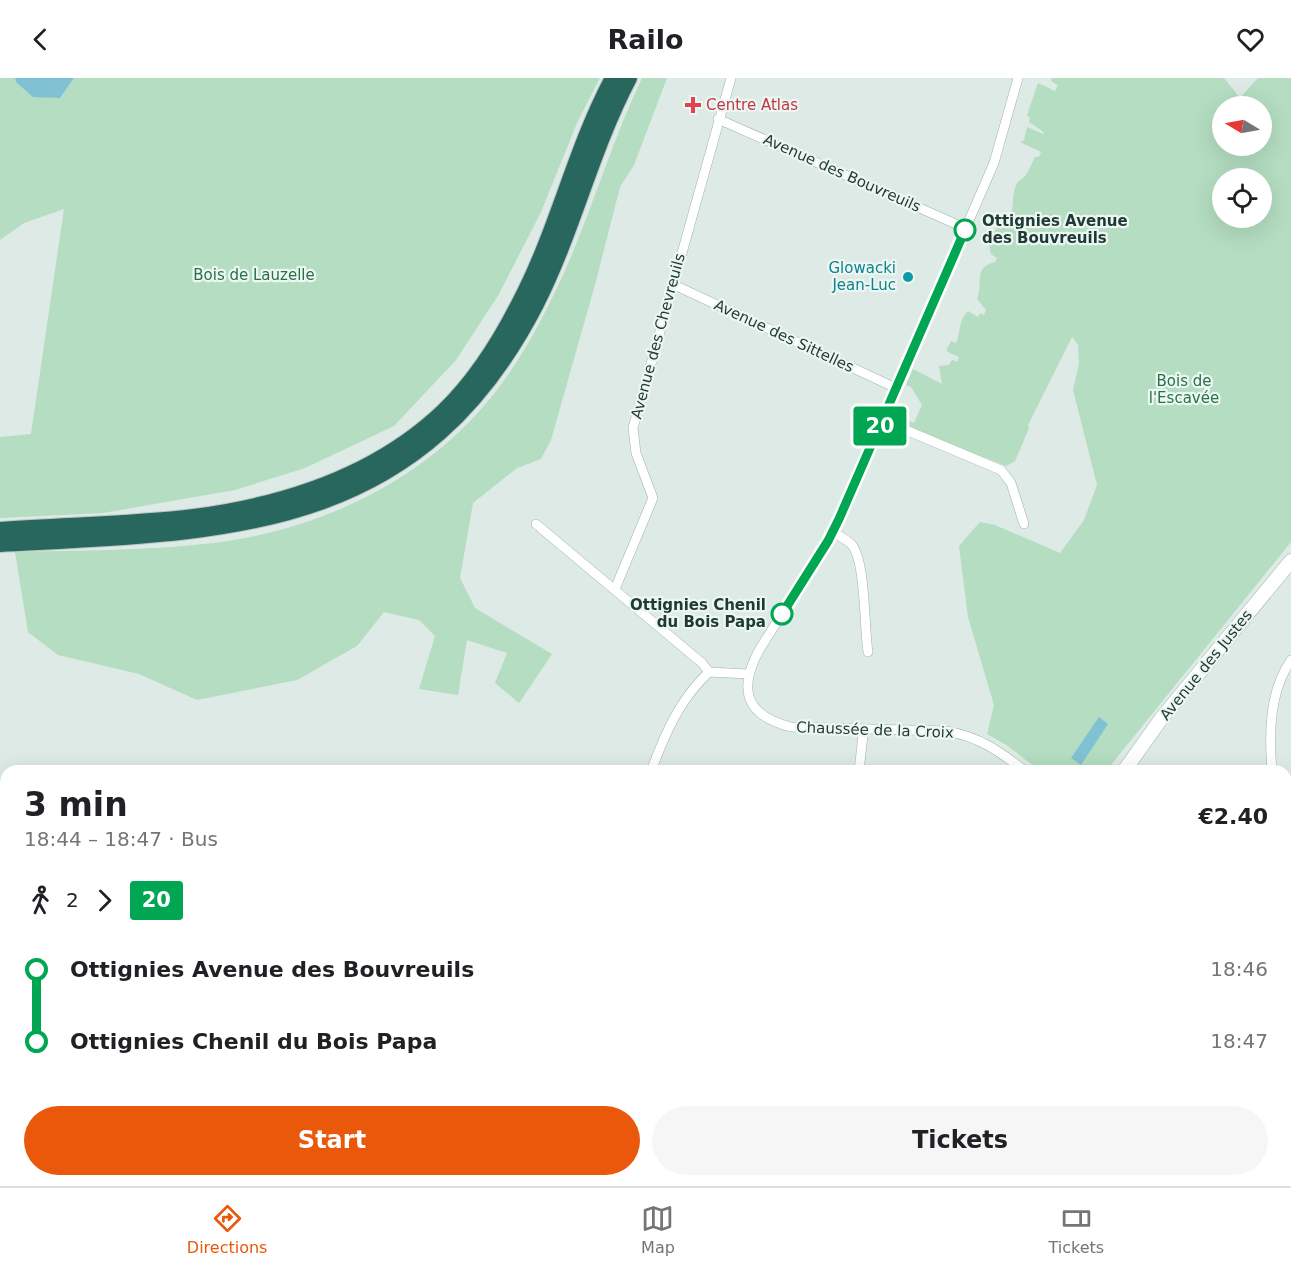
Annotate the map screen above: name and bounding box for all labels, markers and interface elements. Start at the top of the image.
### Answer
icon: back [24,23,57,56]
icon: heart [1234,23,1267,56]
text: Railo [607,24,684,55]
marker: Centre Atlas [684,96,702,114]
place label: Centre Atlas [706,96,798,114]
north arrow [1212,96,1272,156]
map controls [1212,96,1272,228]
street label: Avenue des Bouvreuils [761,130,924,216]
button: locate [1212,168,1272,228]
place label: Ottignies Avenue des Bouvreuils [982,212,1128,247]
marker: Ottignies Avenue des Bouvreuils [954,219,976,241]
street label: Avenue des Chevreuils [627,251,689,421]
place label: Glowacki Jean-Luc [828,259,896,294]
park label: Bois de Lauzelle [193,266,315,284]
marker: Glowacki Jean-Luc [901,270,915,284]
street label: Avenue des Sittelles [711,296,857,376]
park label: Bois de l'Escavée [1149,372,1219,407]
line badge: 20 [853,406,907,446]
text: 20 [865,414,895,438]
place label: Ottignies Chenil du Bois Papa [630,596,766,631]
marker: Ottignies Chenil du Bois Papa [771,603,793,625]
street label: Avenue des Justes [1156,606,1256,724]
street label: Chaussée de la Croix [796,718,954,742]
text: 3 min [24,785,128,824]
text: €2.40 [1198,804,1268,829]
text: 18:44 – 18:47 · Bus [24,827,218,851]
icon: walk [24,884,57,917]
icon: forward [88,884,121,917]
text: 2 [66,888,79,912]
text: 20 [142,888,171,912]
text: Ottignies Avenue des Bouvreuils [70,957,474,982]
text: 18:46 [1210,957,1268,981]
text: Ottignies Chenil du Bois Papa [70,1029,437,1054]
text: 18:47 [1210,1029,1268,1053]
button: Start [24,1106,640,1175]
button: Tickets [652,1106,1268,1175]
tab: Directions [187,1202,267,1257]
tab: Map [641,1202,675,1257]
tab: Tickets [1048,1202,1104,1257]

